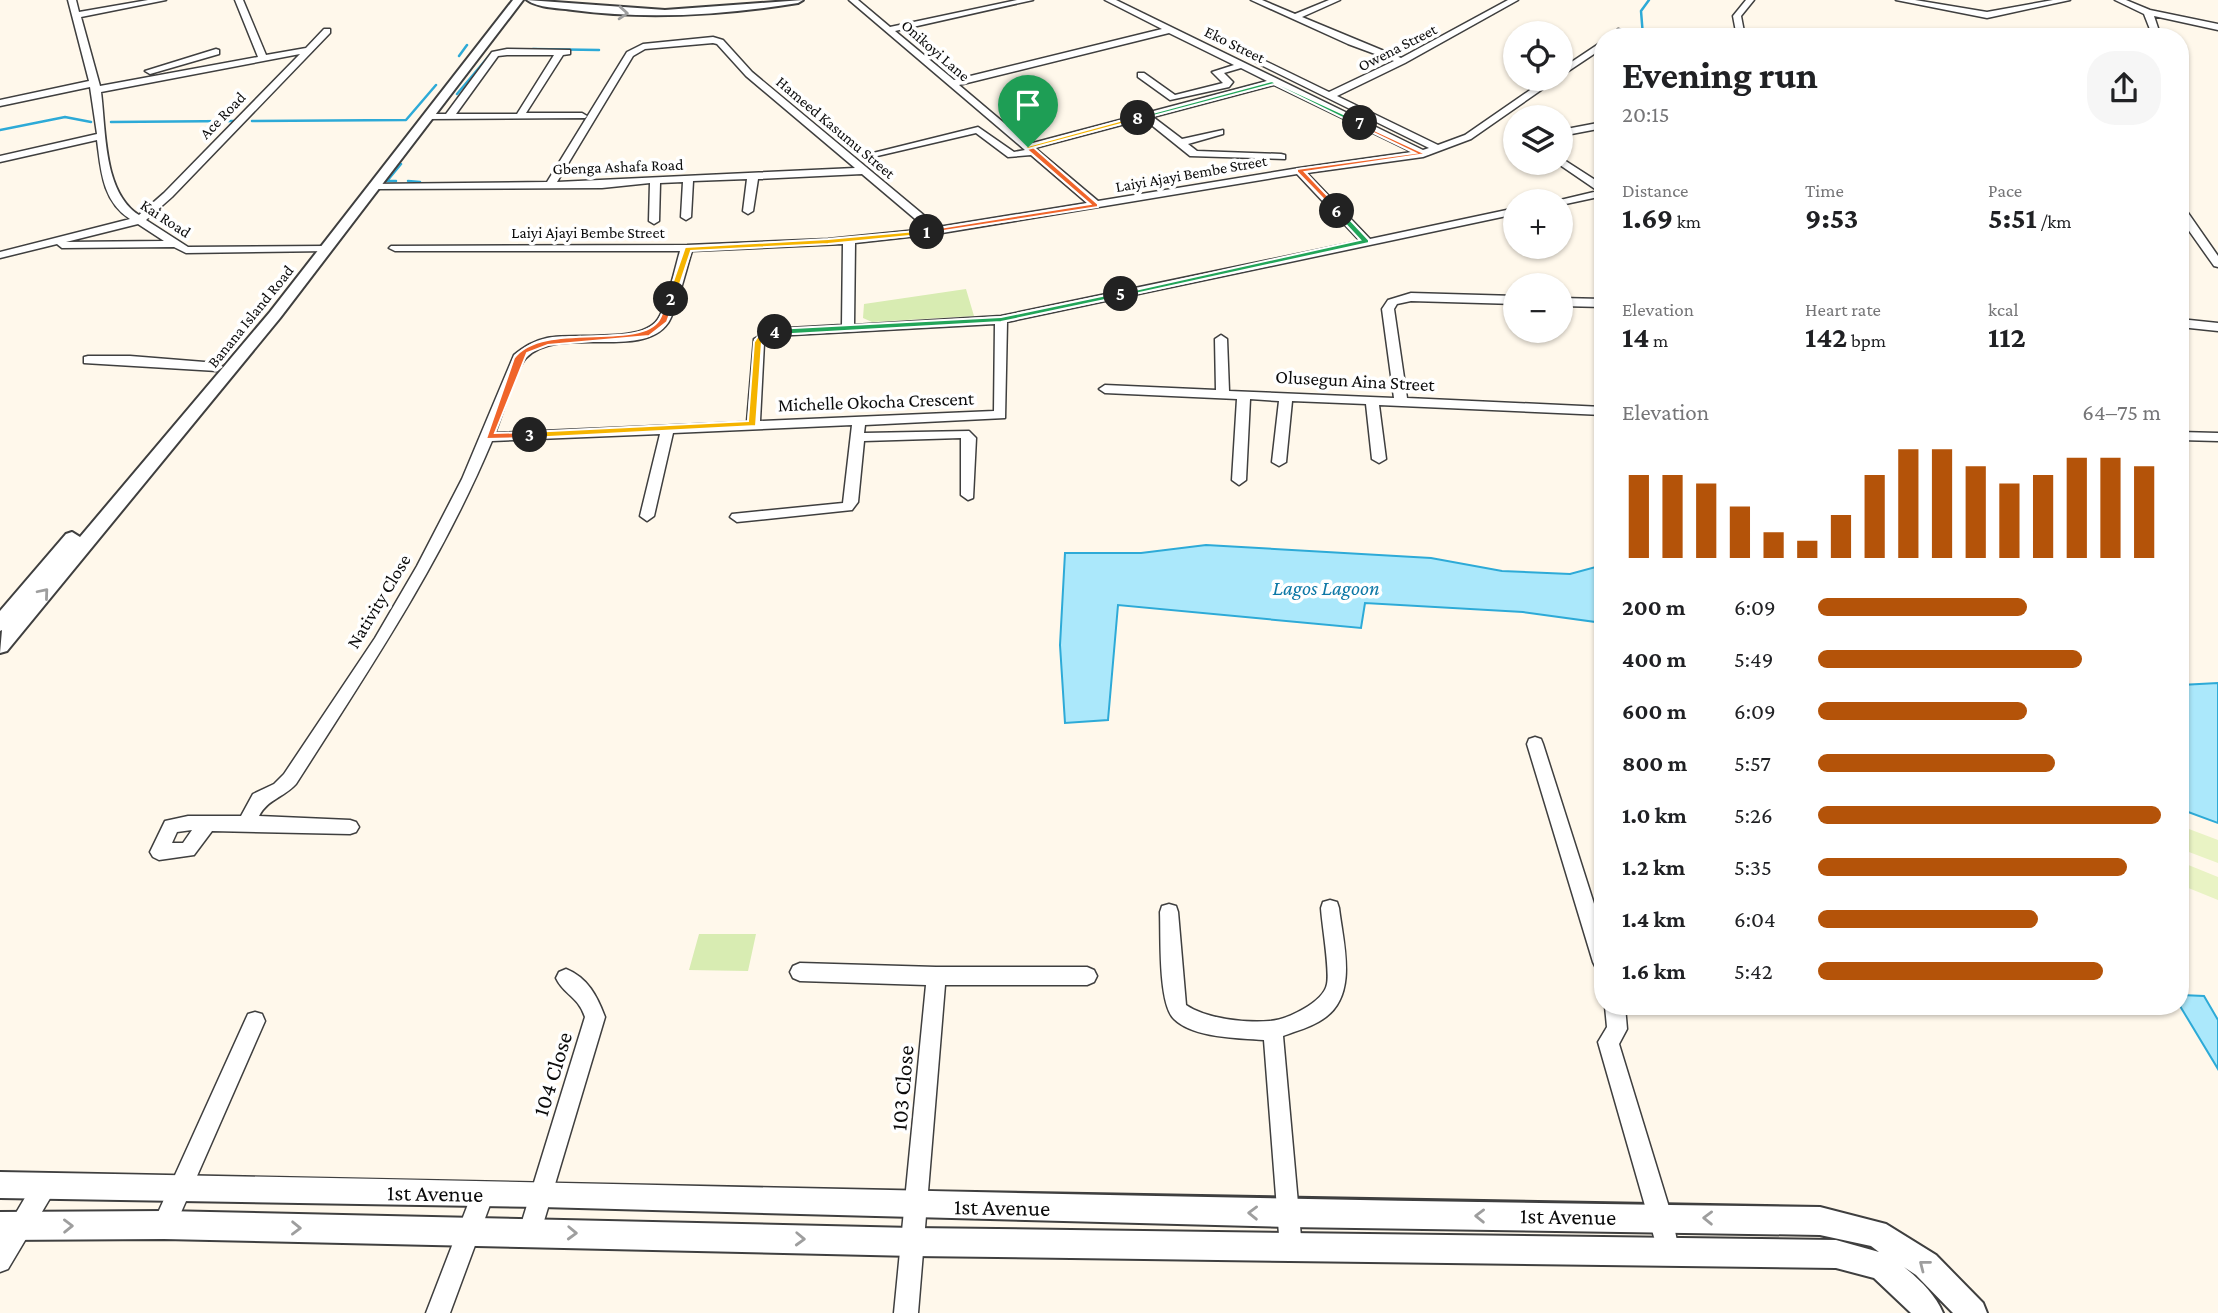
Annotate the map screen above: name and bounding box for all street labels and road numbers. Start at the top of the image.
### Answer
street label: Onikoyi Lane [898,16,973,85]
street label: Owena Street [1355,20,1440,75]
street label: Eko Street [1202,23,1268,67]
street label: Hameed Kasumu Street [773,73,899,182]
street label: Ace Road [196,88,249,142]
street label: Laiyi Ajayi Bembe Street [1114,152,1269,196]
street label: Gbenga Ashafa Road [552,156,684,178]
street label: Kai Road [138,196,194,241]
street label: Laiyi Ajayi Bembe Street [511,224,665,242]
street label: Banana Island Road [204,261,297,371]
street label: Olusegun Aina Street [1275,366,1436,395]
street label: Michelle Okocha Crescent [777,388,975,415]
street label: Nativity Close [342,550,415,652]
street label: 104 Close [527,1029,577,1119]
street label: 103 Close [885,1044,919,1132]
street label: 1st Avenue [387,1179,483,1207]
street label: 1st Avenue [954,1193,1050,1221]
street label: 1st Avenue [1520,1202,1616,1230]

